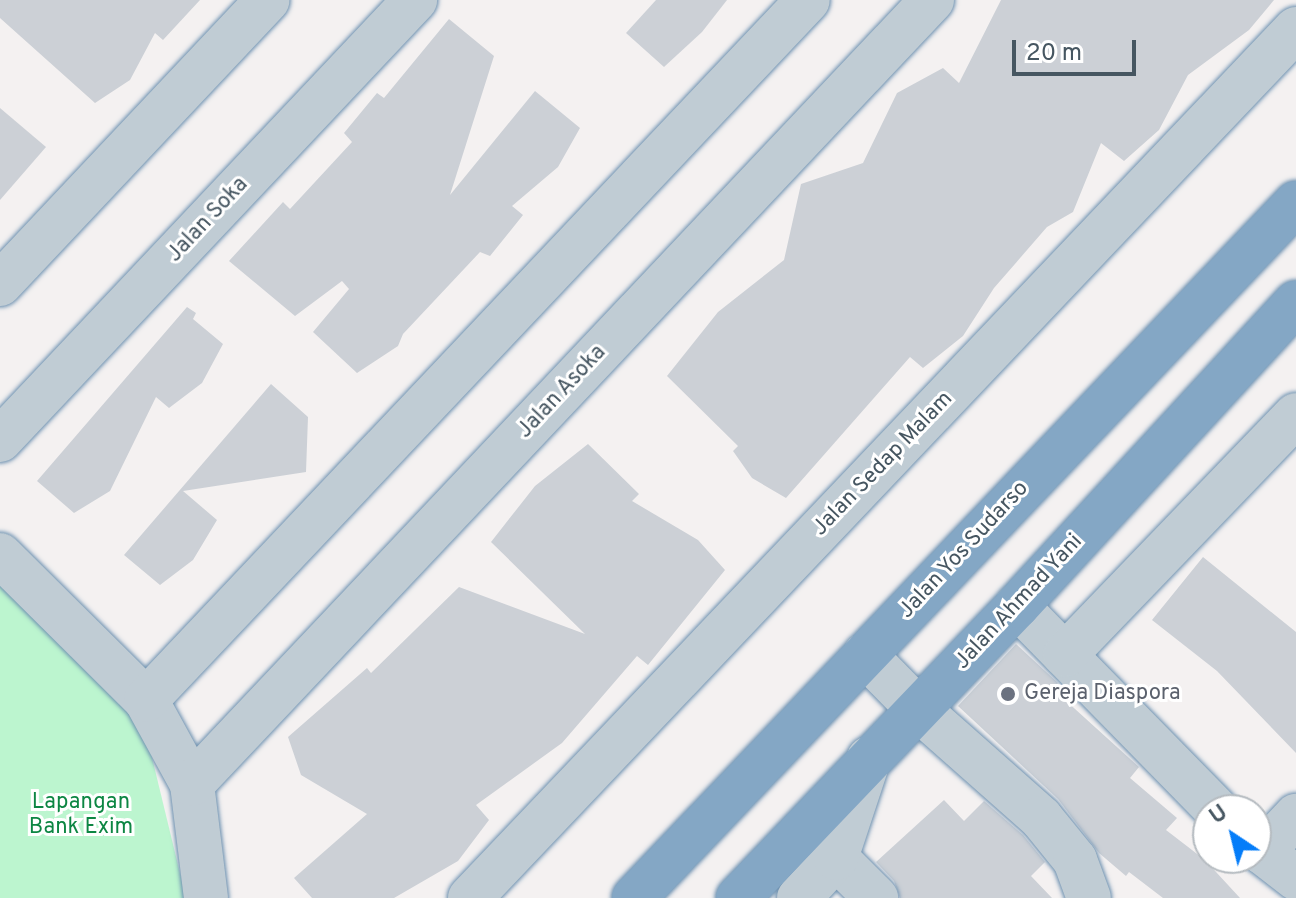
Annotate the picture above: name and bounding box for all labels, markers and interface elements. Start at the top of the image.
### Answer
scale bar [1016,24,1140,74]
text: 20 m [1026,39,1082,69]
street label: Jalan Soka [162,172,254,268]
street label: Jalan Asoka [512,340,612,444]
street label: Jalan Sedap Malam [807,386,959,542]
street label: Jalan Yos Sudarso [893,476,1035,624]
street label: Jalan Ahmad Yani [949,528,1089,676]
place label: Gereja Diaspora [1024,681,1180,707]
marker: Gereja Diaspora [999,685,1017,703]
park label: Lapangan Bank Exim [29,789,133,840]
north arrow [1192,794,1272,874]
text: U [1205,800,1233,831]

